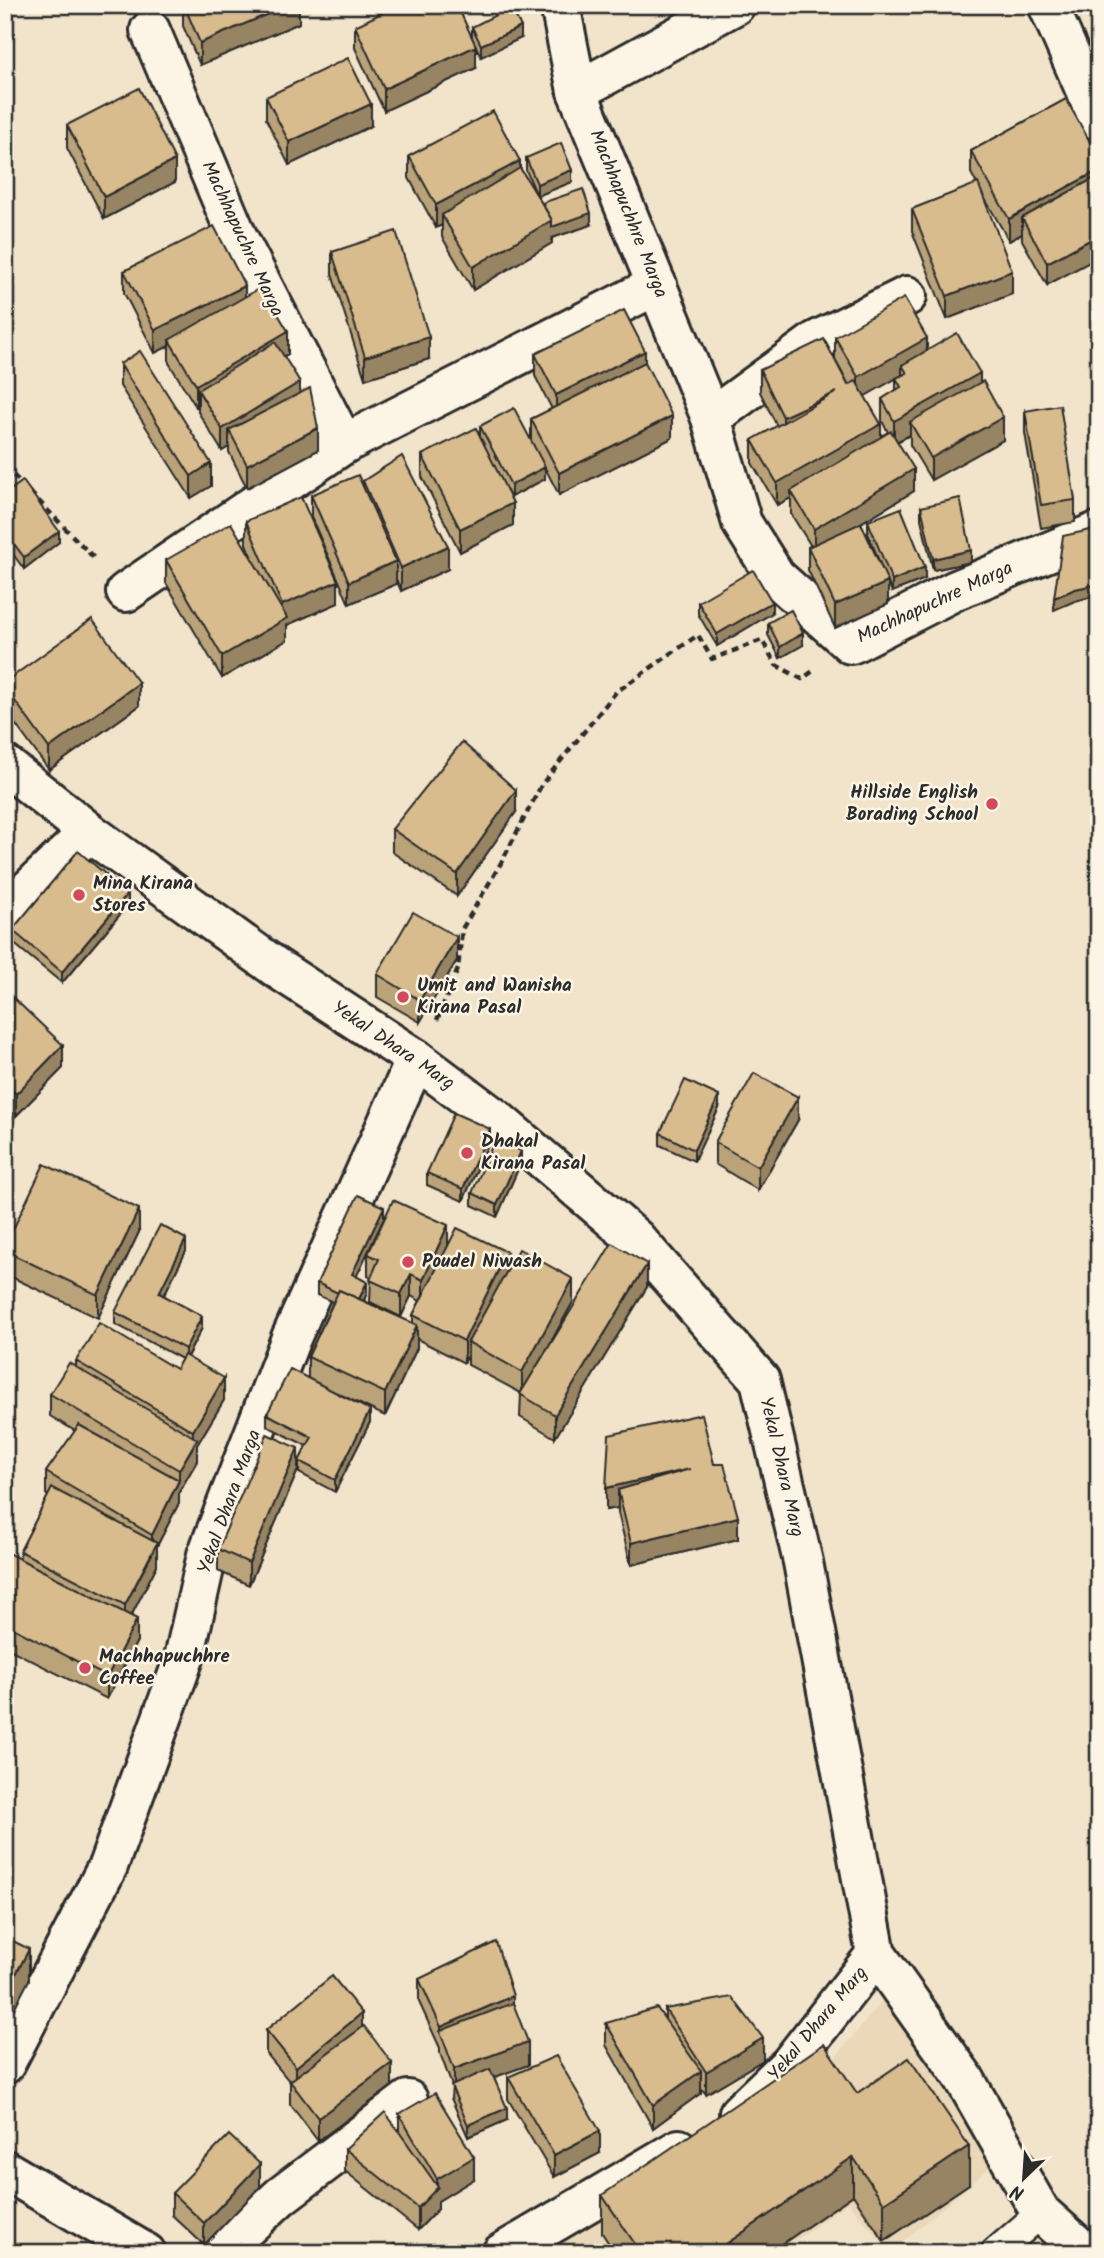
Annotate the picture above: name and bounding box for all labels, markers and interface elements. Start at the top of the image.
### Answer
street label: Machhapuchhre Marga [581,125,675,303]
street label: Machhapuchre Marga [193,156,291,322]
street label: Machhapuchre Marga [852,554,1018,652]
place label: Hillside English Borading School [846,778,979,830]
marker: Hillside English Borading School [984,796,1000,812]
place label: Mina Kirana Stores [93,869,193,921]
marker: Mina Kirana Stores [71,887,87,903]
place label: Umit and Wanisha Kirana Pasal [417,971,572,1023]
marker: Umit and Wanisha Kirana Pasal [395,989,411,1005]
street label: Yekal Dhara Marg [325,994,461,1098]
place label: Dhakal Kirana Pasal [481,1127,586,1179]
marker: Dhakal Kirana Pasal [459,1145,475,1161]
place label: Poudel Niwash [422,1247,542,1277]
marker: Poudel Niwash [400,1254,416,1270]
street label: Yekal Dhara Marg [750,1394,812,1540]
street label: Yekal Dhara Marga [190,1426,270,1578]
place label: Machhapuchhre Coffee [99,1642,230,1694]
marker: Machhapuchhre Coffee [77,1660,93,1676]
street label: Yekal Dhara Marg [761,1960,875,2088]
north arrow [988,2142,1058,2212]
text: N [1006,2175,1029,2208]

